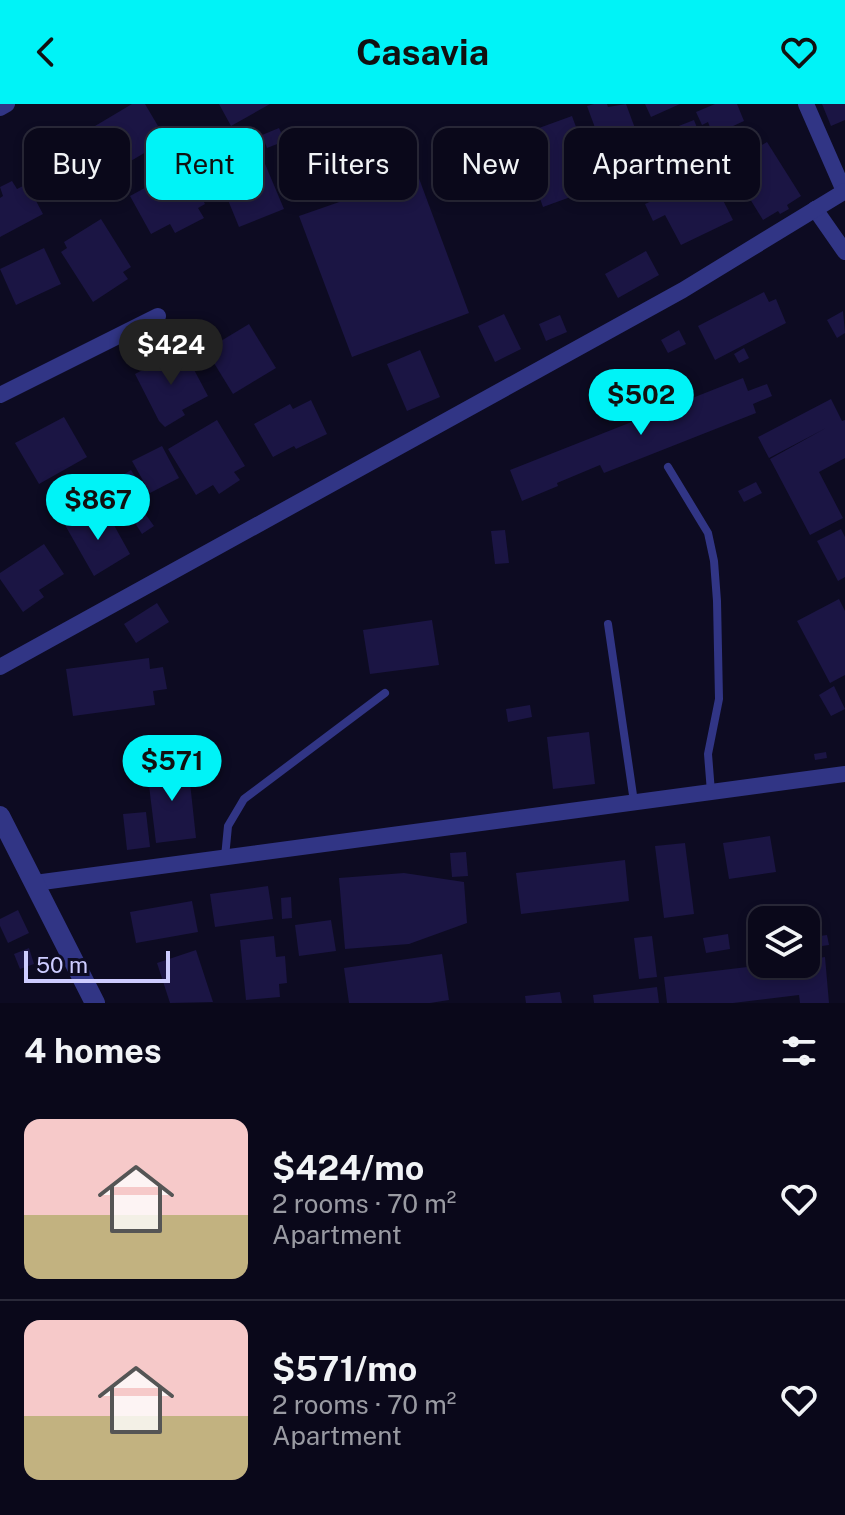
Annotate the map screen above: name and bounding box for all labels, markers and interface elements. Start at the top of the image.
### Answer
icon: back [24,30,68,74]
icon: heart [777,30,821,74]
text: Casavia [356,31,489,73]
chip: Buy [24,128,130,200]
chip: Rent [146,128,263,200]
chip: Filters [279,128,417,200]
chip: New [433,128,548,200]
chip: Apartment [564,128,760,200]
pin: $424 [124,319,218,387]
text: $424 [137,329,205,360]
pin: $502 [594,369,688,437]
text: $502 [607,379,675,410]
pin: $867 [51,474,145,542]
text: $867 [64,484,132,515]
pin: $571 [125,735,219,803]
text: $571 [141,745,203,776]
map controls [748,906,820,978]
button: layers [748,906,820,978]
scale bar [24,947,170,983]
text: 50 m [36,952,88,978]
icon: filters [777,1029,821,1073]
text: 4 homes [24,1031,162,1071]
text: $424/mo [272,1148,424,1188]
icon: home [88,1151,184,1247]
icon: heart [777,1177,821,1221]
text: 2 rooms · 70 m² [272,1188,456,1219]
text: Apartment [272,1219,402,1250]
text: $571/mo [272,1349,417,1389]
icon: home [88,1352,184,1448]
icon: heart [777,1378,821,1422]
text: 2 rooms · 70 m² [272,1389,456,1420]
text: Apartment [272,1420,402,1451]

